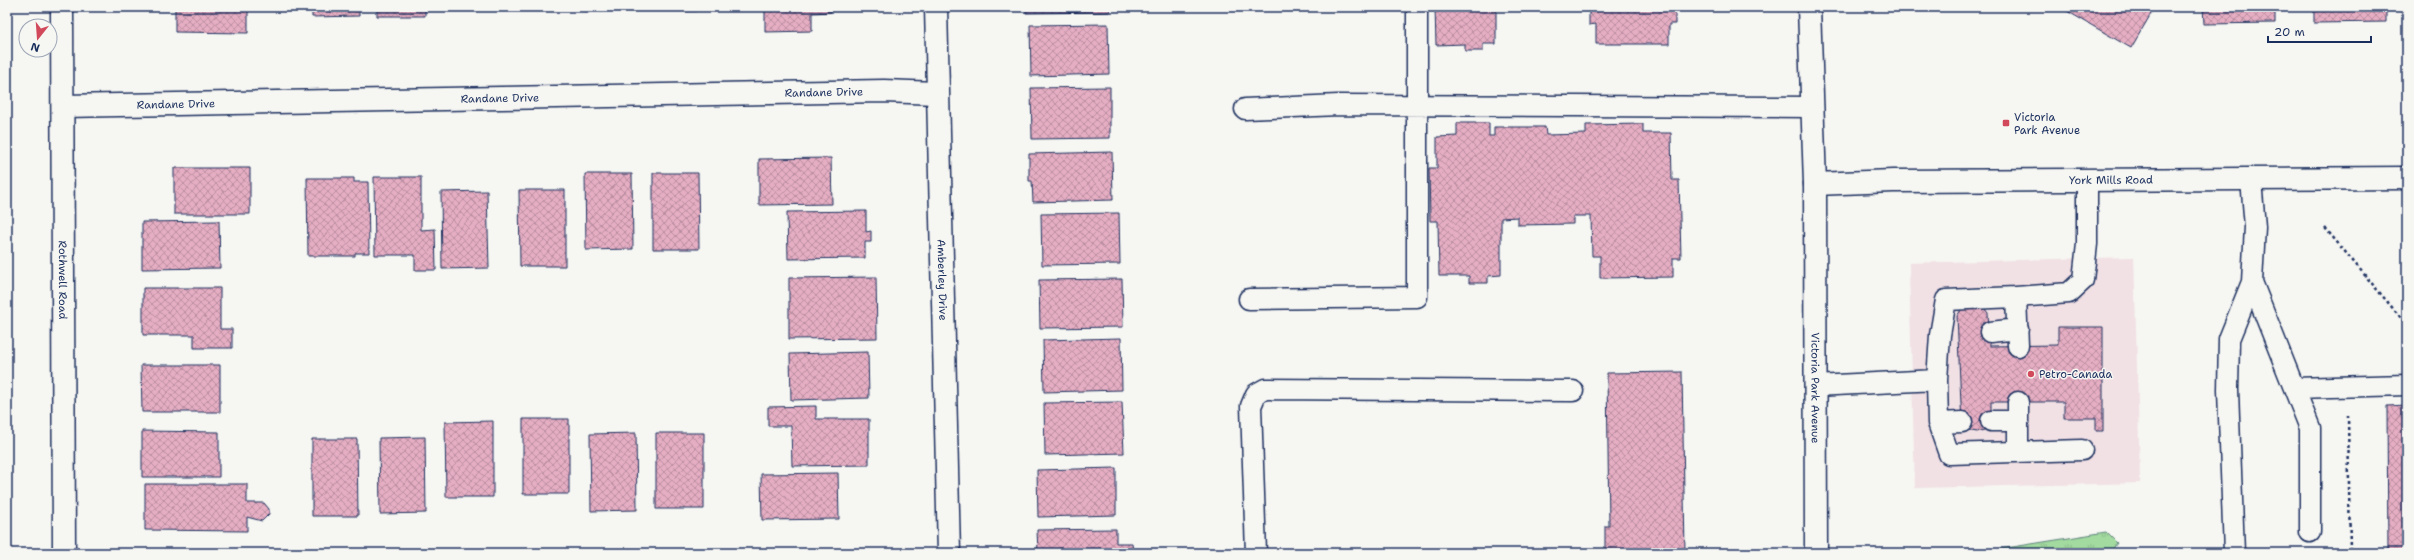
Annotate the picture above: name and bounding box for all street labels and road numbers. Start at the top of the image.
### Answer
street label: Randane Drive [785,84,863,101]
street label: Randane Drive [461,90,539,107]
street label: Randane Drive [137,96,215,113]
street label: York Mills Road [2069,172,2153,188]
street label: Amberley Drive [934,239,950,321]
street label: Rothwell Road [55,241,70,319]
street label: Victoria Park Avenue [1807,332,1823,444]

